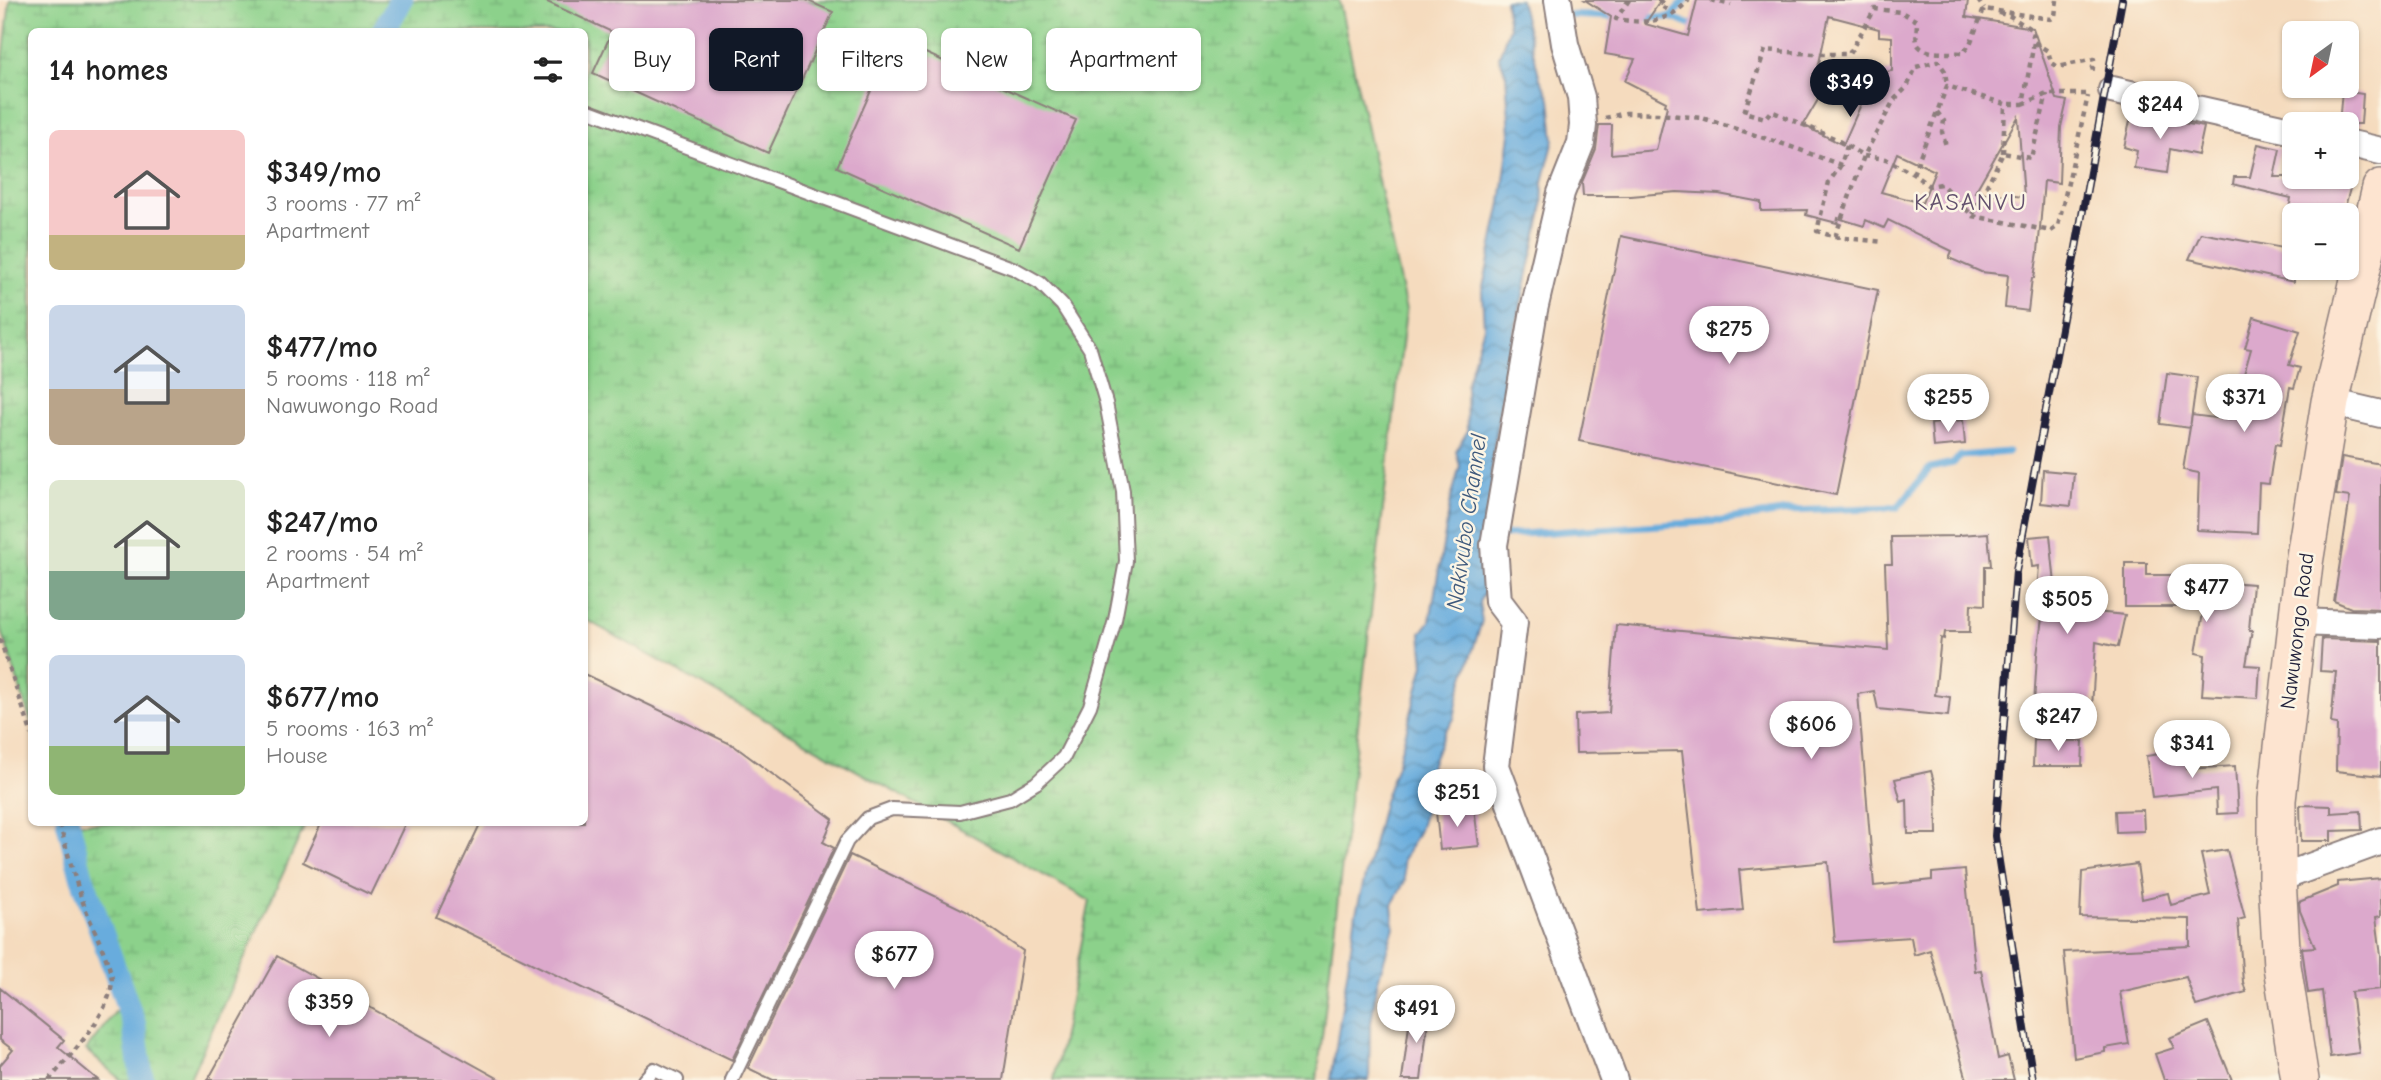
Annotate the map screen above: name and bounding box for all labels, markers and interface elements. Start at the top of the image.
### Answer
north arrow [2282,21,2359,98]
map controls [2282,21,2359,280]
chip: Buy [609,28,695,91]
chip: Rent [709,28,803,91]
chip: Filters [817,28,927,91]
chip: New [941,28,1032,91]
chip: Apartment [1046,28,1201,91]
icon: filters [529,51,567,89]
text: 14 homes [49,53,168,88]
pin: $349 [1809,60,1891,119]
text: $349 [1826,68,1874,95]
pin: $244 [2119,82,2201,141]
text: $244 [2137,90,2183,117]
button: + [2282,112,2359,189]
text: $349/mo [266,155,381,190]
icon: home [105,158,189,242]
district label: KASANVU [1914,188,2028,216]
text: 3 rooms · 77 m² [266,190,421,217]
button: − [2282,203,2359,280]
text: Apartment [266,217,369,244]
pin: $275 [1688,306,1770,366]
text: $275 [1705,315,1753,342]
text: $477/mo [266,330,378,365]
icon: home [105,333,189,417]
text: 5 rooms · 118 m² [266,365,430,392]
pin: $255 [1907,374,1989,434]
pin: $371 [2203,374,2285,434]
text: $255 [1923,383,1973,410]
text: $371 [2222,383,2266,410]
text: Nawuwongo Road [266,392,438,419]
water label: Nakivubo Channel [1441,431,1492,612]
text: $247/mo [266,505,378,540]
icon: home [105,508,189,592]
text: 2 rooms · 54 m² [266,540,423,567]
street label: Nawuwongo Road [2275,551,2319,711]
pin: $477 [2165,564,2247,624]
text: Apartment [266,567,369,594]
text: $477 [2183,573,2229,600]
pin: $505 [2026,576,2108,636]
text: $505 [2041,585,2093,612]
text: $677/mo [266,680,379,715]
icon: home [105,683,189,767]
pin: $247 [2017,694,2099,753]
pin: $606 [1770,702,1852,761]
text: $247 [2035,702,2081,729]
text: $606 [1785,710,1837,737]
text: 5 rooms · 163 m² [266,715,433,742]
pin: $341 [2151,720,2233,780]
text: $341 [2169,729,2215,756]
text: House [266,742,328,769]
pin: $251 [1416,770,1498,829]
text: $251 [1434,778,1480,805]
pin: $677 [853,932,935,991]
text: $677 [871,940,917,967]
pin: $359 [288,979,370,1039]
pin: $491 [1375,986,1457,1045]
text: $359 [304,988,354,1015]
text: $491 [1393,994,1439,1021]

